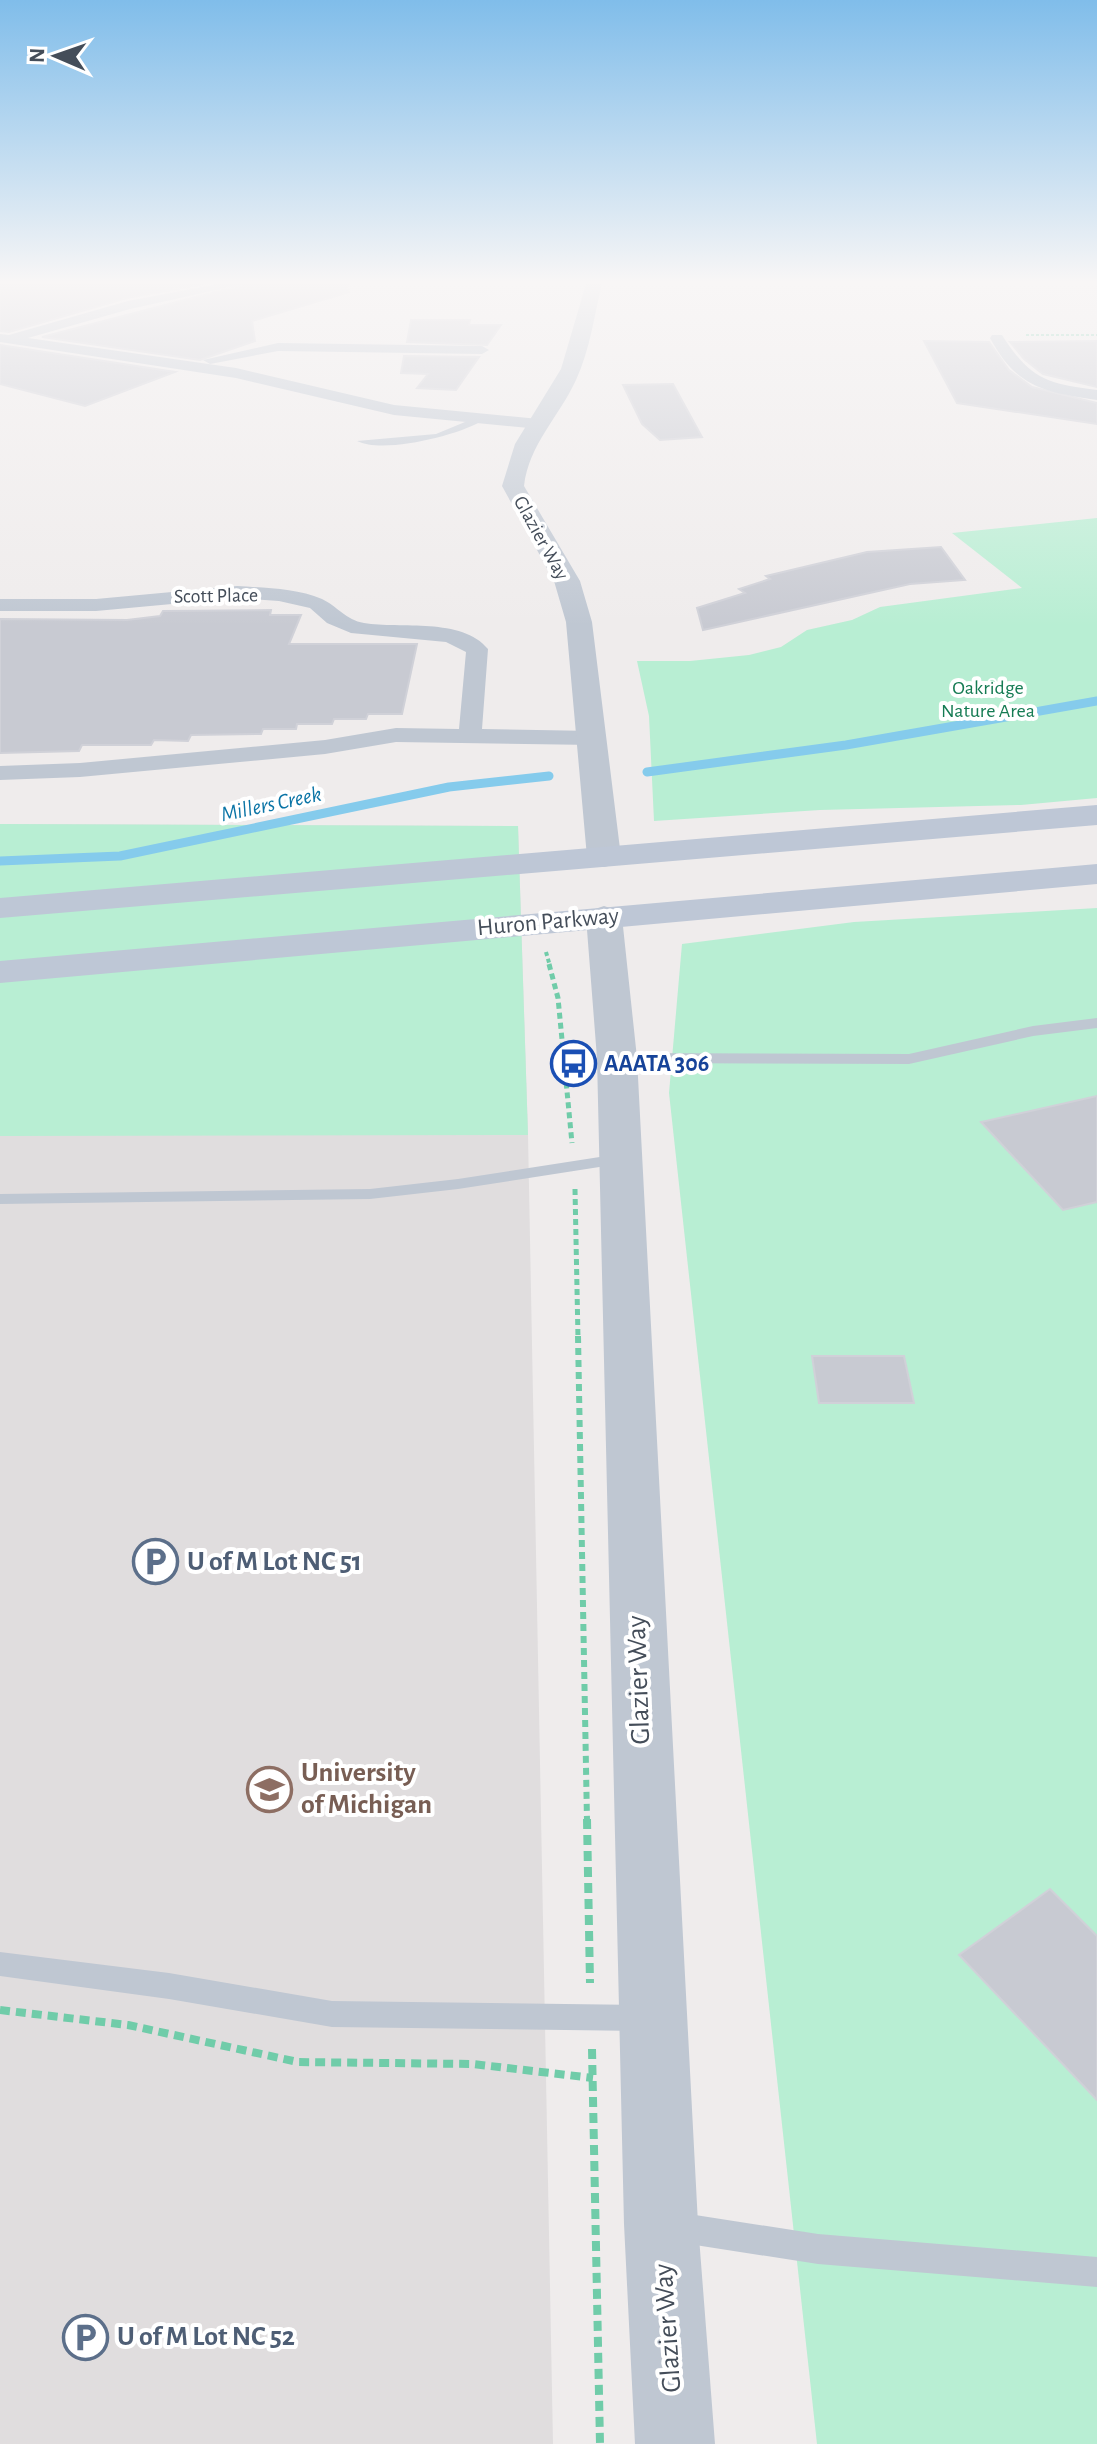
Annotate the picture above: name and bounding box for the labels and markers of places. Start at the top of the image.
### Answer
bus stop icon: AAATA 306 [549,1040,597,1088]
place label: AAATA 306 [604,1052,709,1076]
parking icon: U of M Lot NC 51 [132,1538,180,1586]
place label: U of M Lot NC 51 [187,1548,362,1576]
place label: University of Michigan [301,1759,432,1819]
school or university icon: University of Michigan [246,1765,294,1813]
parking icon: U of M Lot NC 52 [62,2313,110,2361]
place label: U of M Lot NC 52 [117,2323,295,2351]

